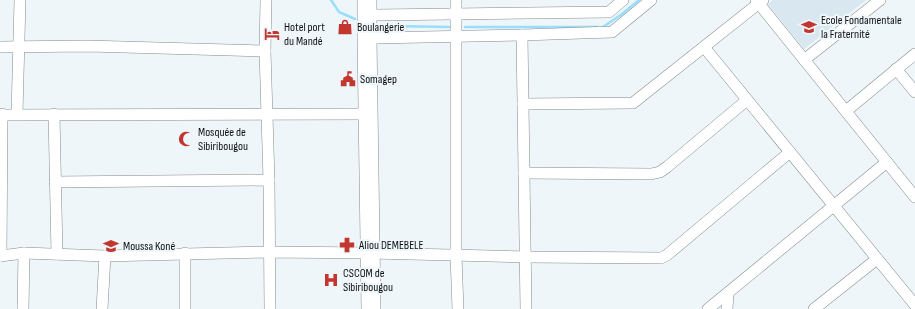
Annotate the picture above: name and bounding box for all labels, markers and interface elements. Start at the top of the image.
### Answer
place label: Ecole Fondamentale la Fraternité [821,13,902,42]
shop icon: Boulangerie [336,18,354,36]
school or university icon: Ecole Fondamentale la Fraternité [800,18,818,36]
place label: Hotel port du Mandé [284,20,325,49]
place label: Boulangerie [357,20,405,35]
hotel icon: Hotel port du Mandé [263,25,281,43]
public building icon: Somagep [339,70,357,88]
place label: Somagep [360,72,397,87]
place label: Mosquée de Sibiribougou [198,125,248,154]
mosque icon: Mosquée de Sibiribougou [177,130,195,148]
pharmacy icon: Aliou DEMEBELE [338,236,356,254]
school or university icon: Moussa Koné [102,237,120,255]
place label: Aliou DEMEBELE [358,238,424,253]
place label: Moussa Koné [123,239,175,254]
place label: CSCOM de Sibiribougou [343,266,393,295]
hospital icon: CSCOM de Sibiribougou [322,271,340,289]

